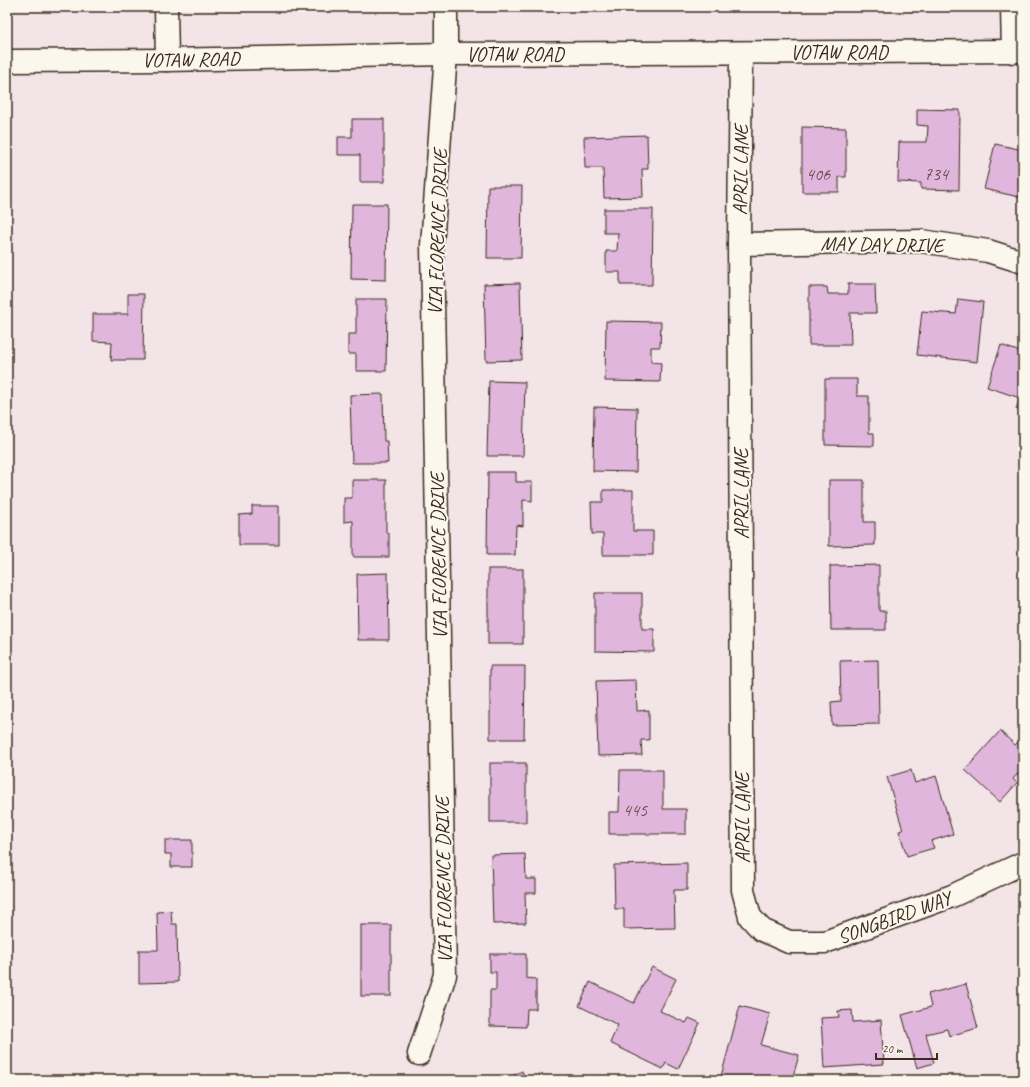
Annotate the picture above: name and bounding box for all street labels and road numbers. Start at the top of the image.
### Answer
street label: VOTAW ROAD [790,40,889,65]
street label: VOTAW ROAD [466,42,565,67]
street label: VOTAW ROAD [142,46,241,73]
street label: APRIL LANE [727,122,754,215]
street label: VIA FLORENCE DRIVE [422,146,453,316]
street label: MAY DAY DRIVE [820,231,946,258]
street label: APRIL LANE [729,446,754,539]
street label: VIA FLORENCE DRIVE [425,470,452,639]
street label: APRIL LANE [730,770,755,863]
street label: VIA FLORENCE DRIVE [430,794,457,963]
street label: SONGBIRD WAY [834,884,957,950]

